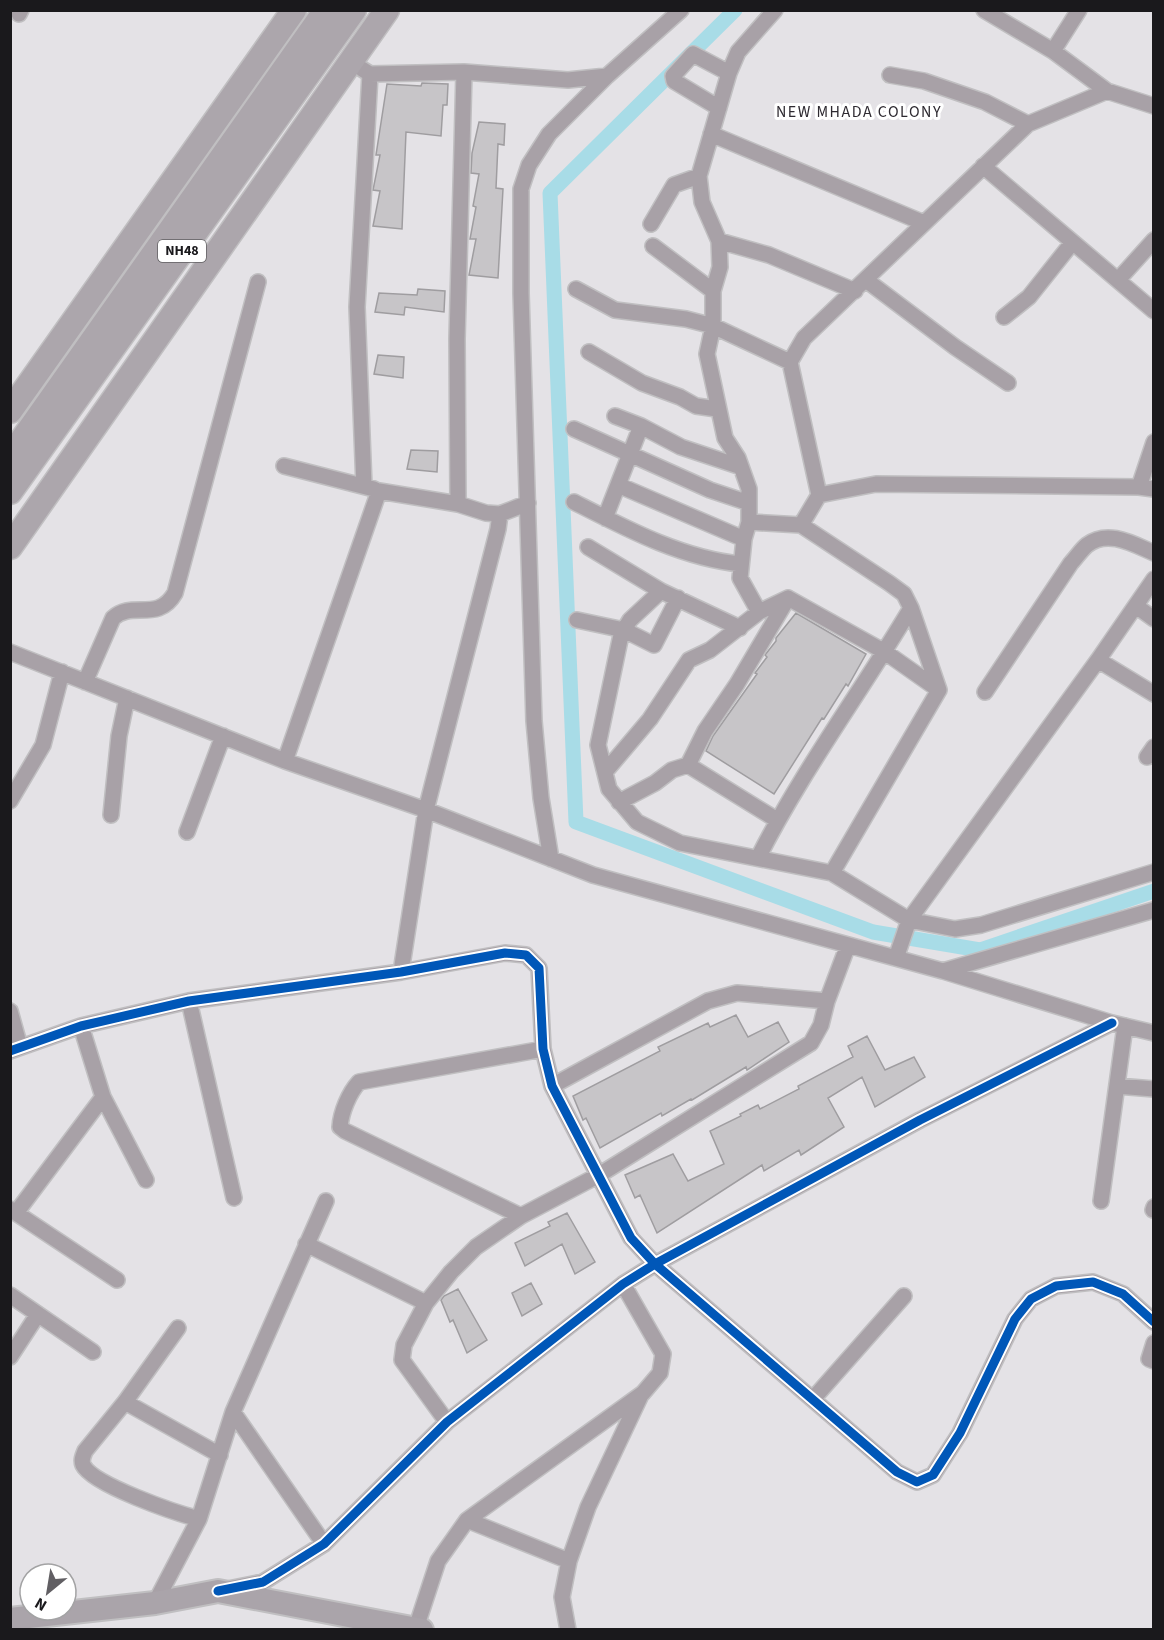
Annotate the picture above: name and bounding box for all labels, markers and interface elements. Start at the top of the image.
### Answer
district label: NEW MHADA COLONY [776,101,942,123]
road number: NH48 [158,240,206,262]
north arrow [18,1562,78,1622]
text: N [31,1592,51,1616]

